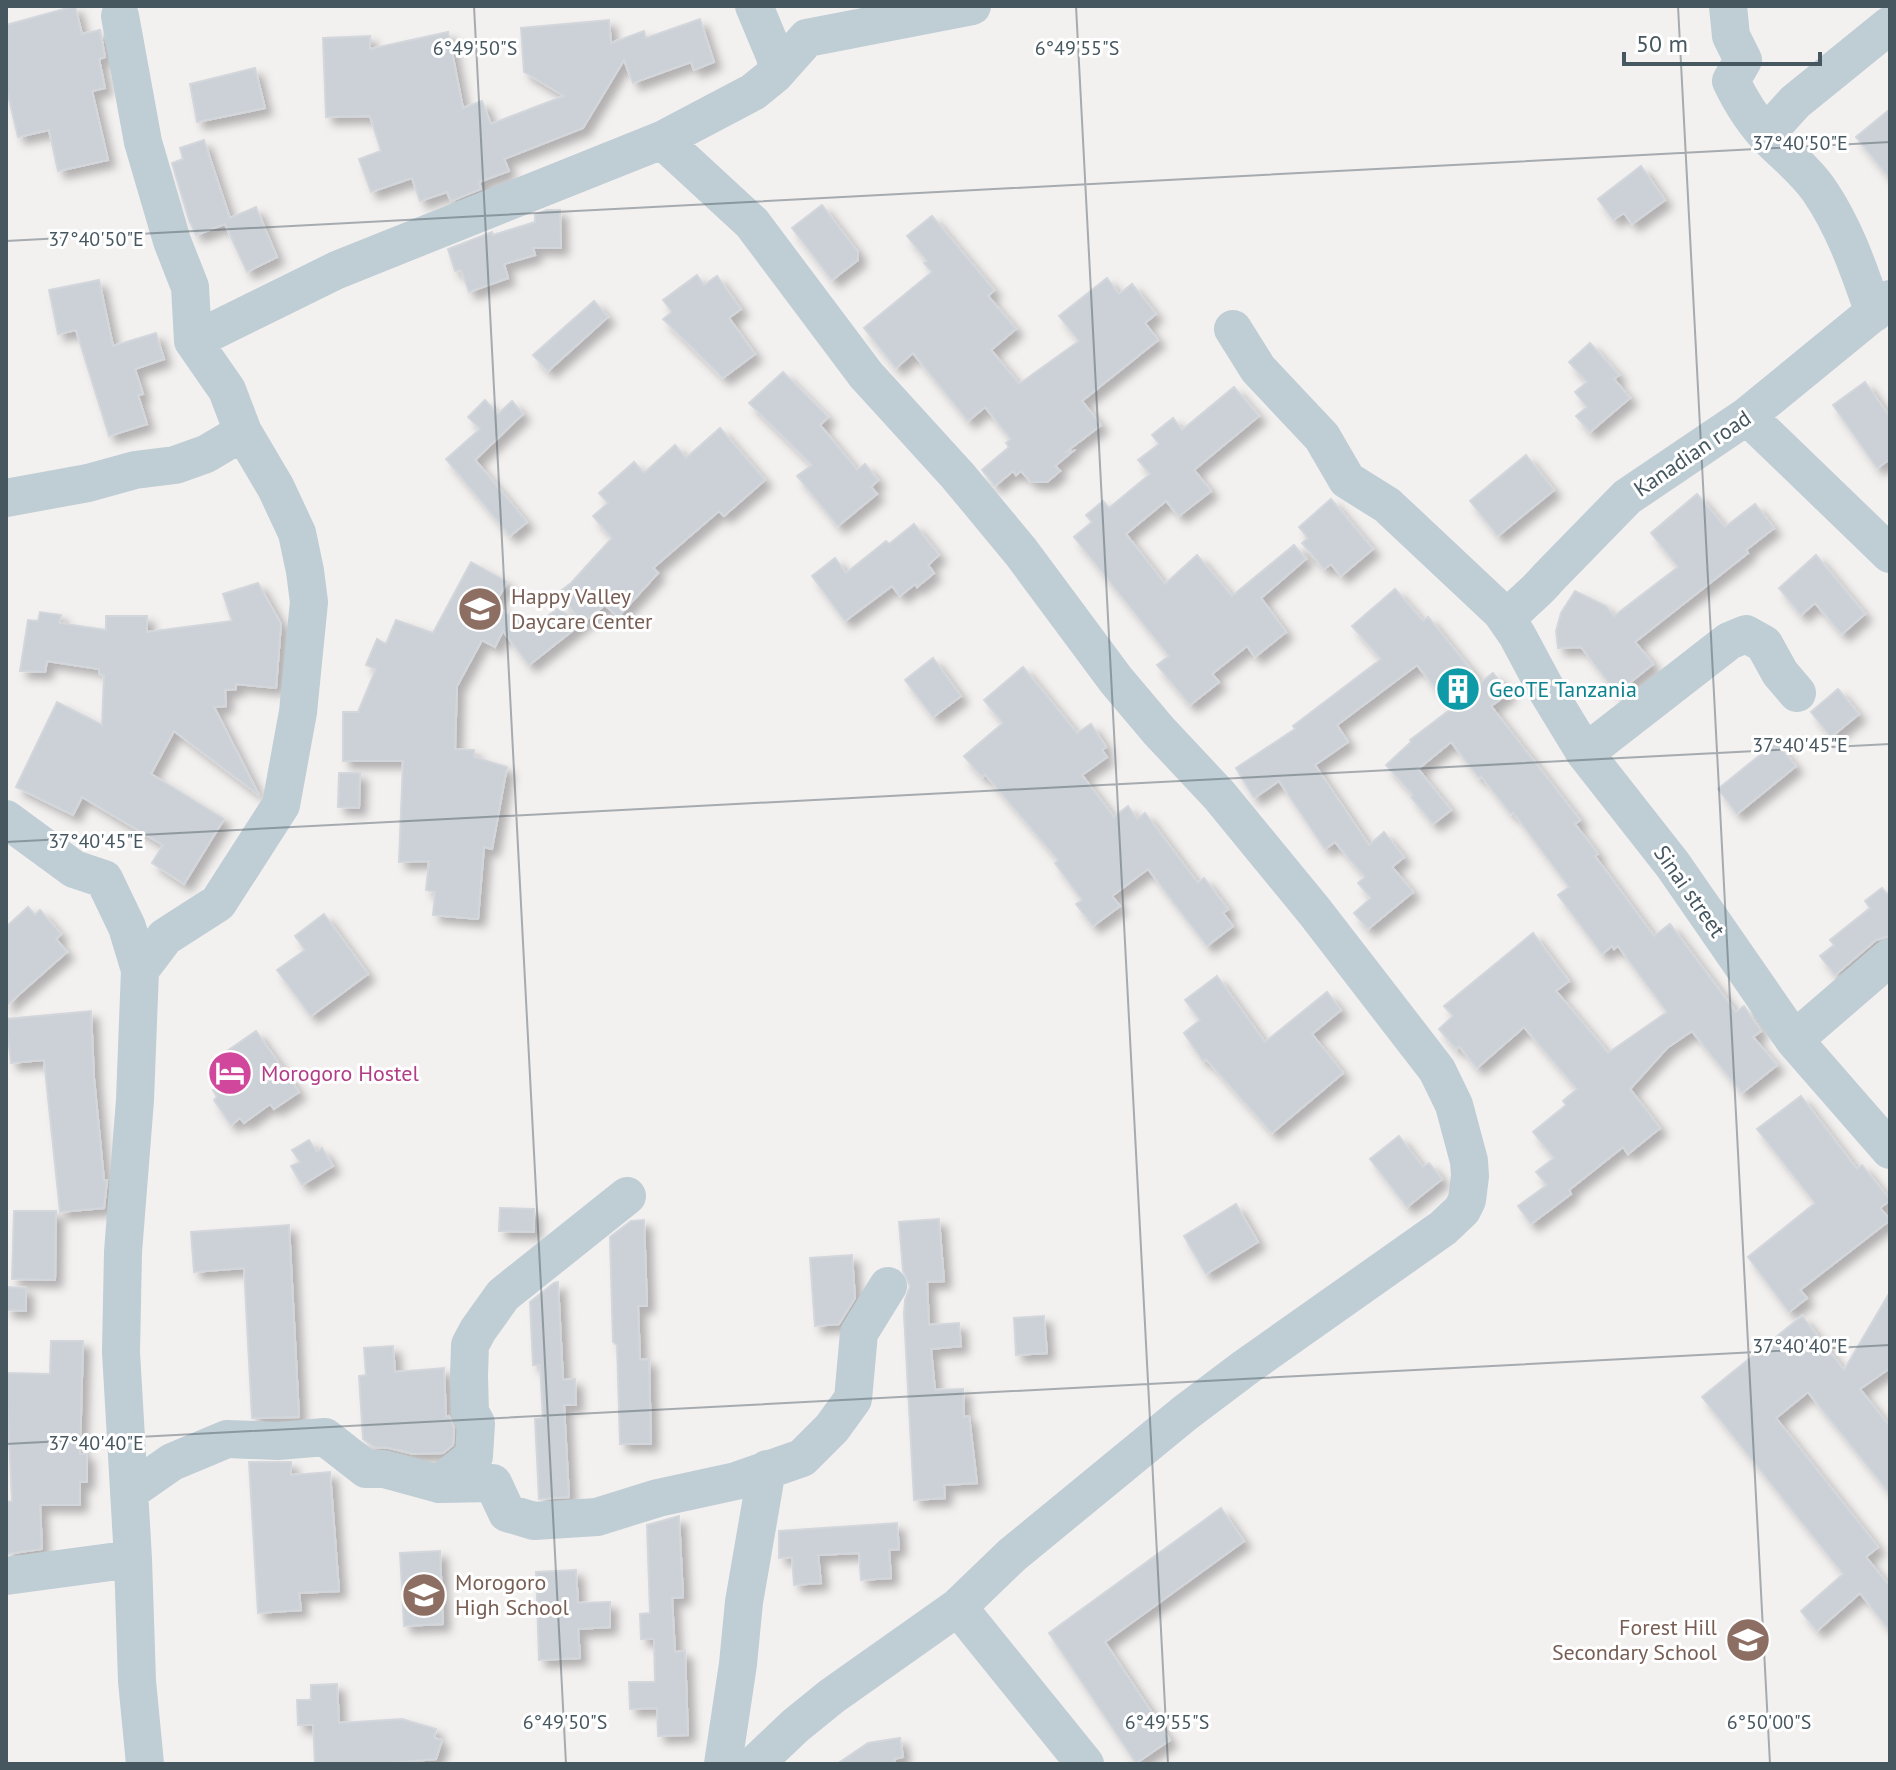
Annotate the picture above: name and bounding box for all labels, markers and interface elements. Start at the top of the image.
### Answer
scale bar [1624,16,1820,66]
text: 50 m [1636,28,1688,59]
text: 6°49'50"S [433,35,517,61]
text: 6°49'55"S [1035,35,1119,61]
text: 37°40'50"E [1752,130,1848,156]
text: 37°40'50"E [48,226,144,252]
street label: Kanadian road [1628,404,1756,502]
place label: Happy Valley Daycare Center [511,582,653,635]
school or university icon: Happy Valley Daycare Center [456,585,504,633]
building icon: GeoTE Tanzania [1434,665,1482,713]
place label: GeoTE Tanzania [1489,675,1637,703]
text: 37°40'45"E [1752,732,1848,758]
text: 37°40'45"E [48,828,144,854]
street label: Sinai street [1648,840,1732,943]
hotel icon: Morogoro Hostel [206,1049,254,1097]
place label: Morogoro Hostel [261,1059,419,1087]
text: 37°40'40"E [1752,1333,1848,1359]
text: 37°40'40"E [48,1430,144,1456]
place label: Morogoro High School [455,1568,570,1621]
school or university icon: Morogoro High School [400,1571,448,1619]
place label: Forest Hill Secondary School [1552,1613,1718,1666]
school or university icon: Forest Hill Secondary School [1724,1616,1772,1664]
text: 6°49'50"S [523,1709,607,1735]
text: 6°49'55"S [1125,1709,1209,1735]
text: 6°50'00"S [1727,1709,1811,1735]

